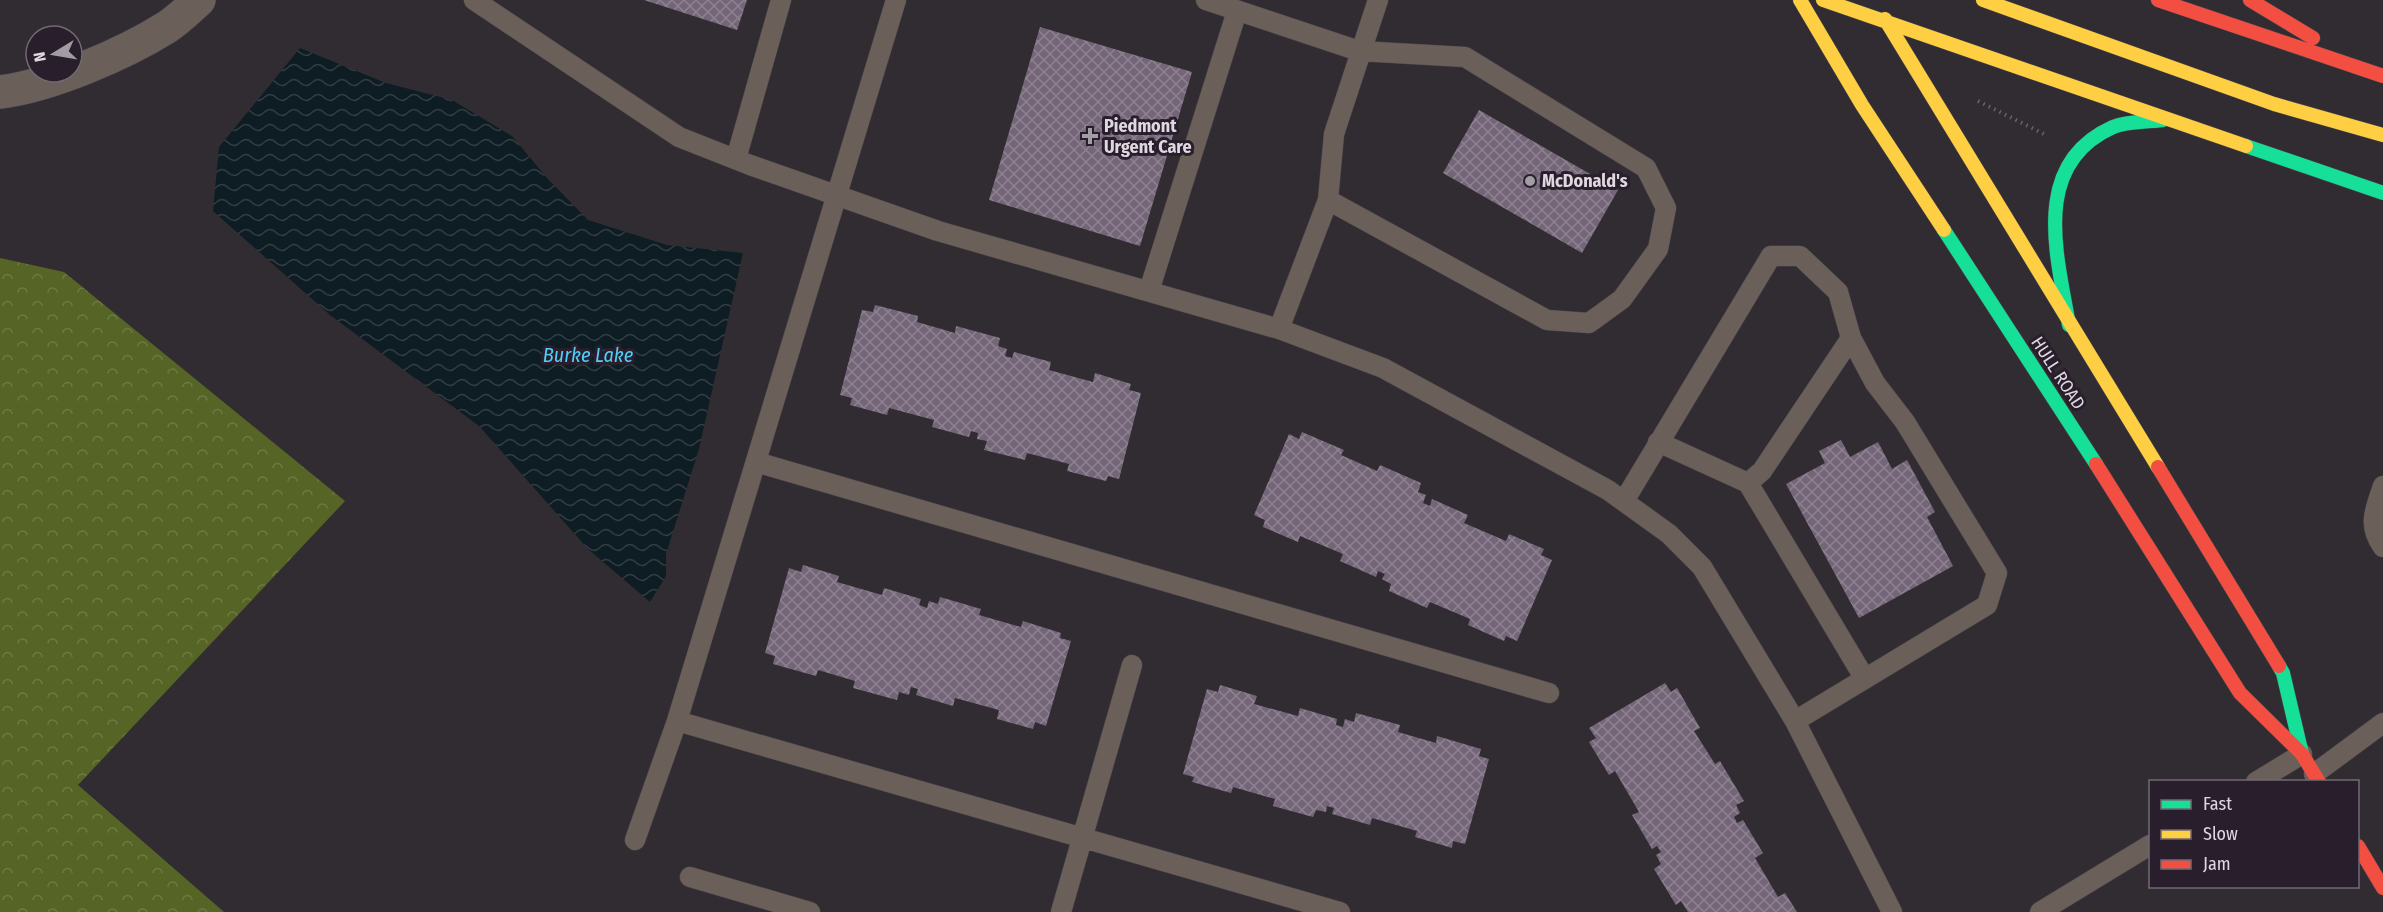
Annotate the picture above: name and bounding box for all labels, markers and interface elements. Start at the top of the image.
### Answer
north arrow [24,24,84,84]
text: N [30,50,50,63]
place label: Piedmont Urgent Care [1104,115,1192,158]
marker: Piedmont Urgent Care [1081,127,1099,145]
place label: McDonald's [1542,170,1628,192]
marker: McDonald's [1523,174,1537,188]
street label: HULL ROAD [2026,332,2090,414]
water label: Burke Lake [543,343,634,367]
legend [2149,780,2359,888]
text: Fast [2203,793,2232,815]
text: Slow [2203,823,2238,845]
text: Jam [2203,853,2231,875]

